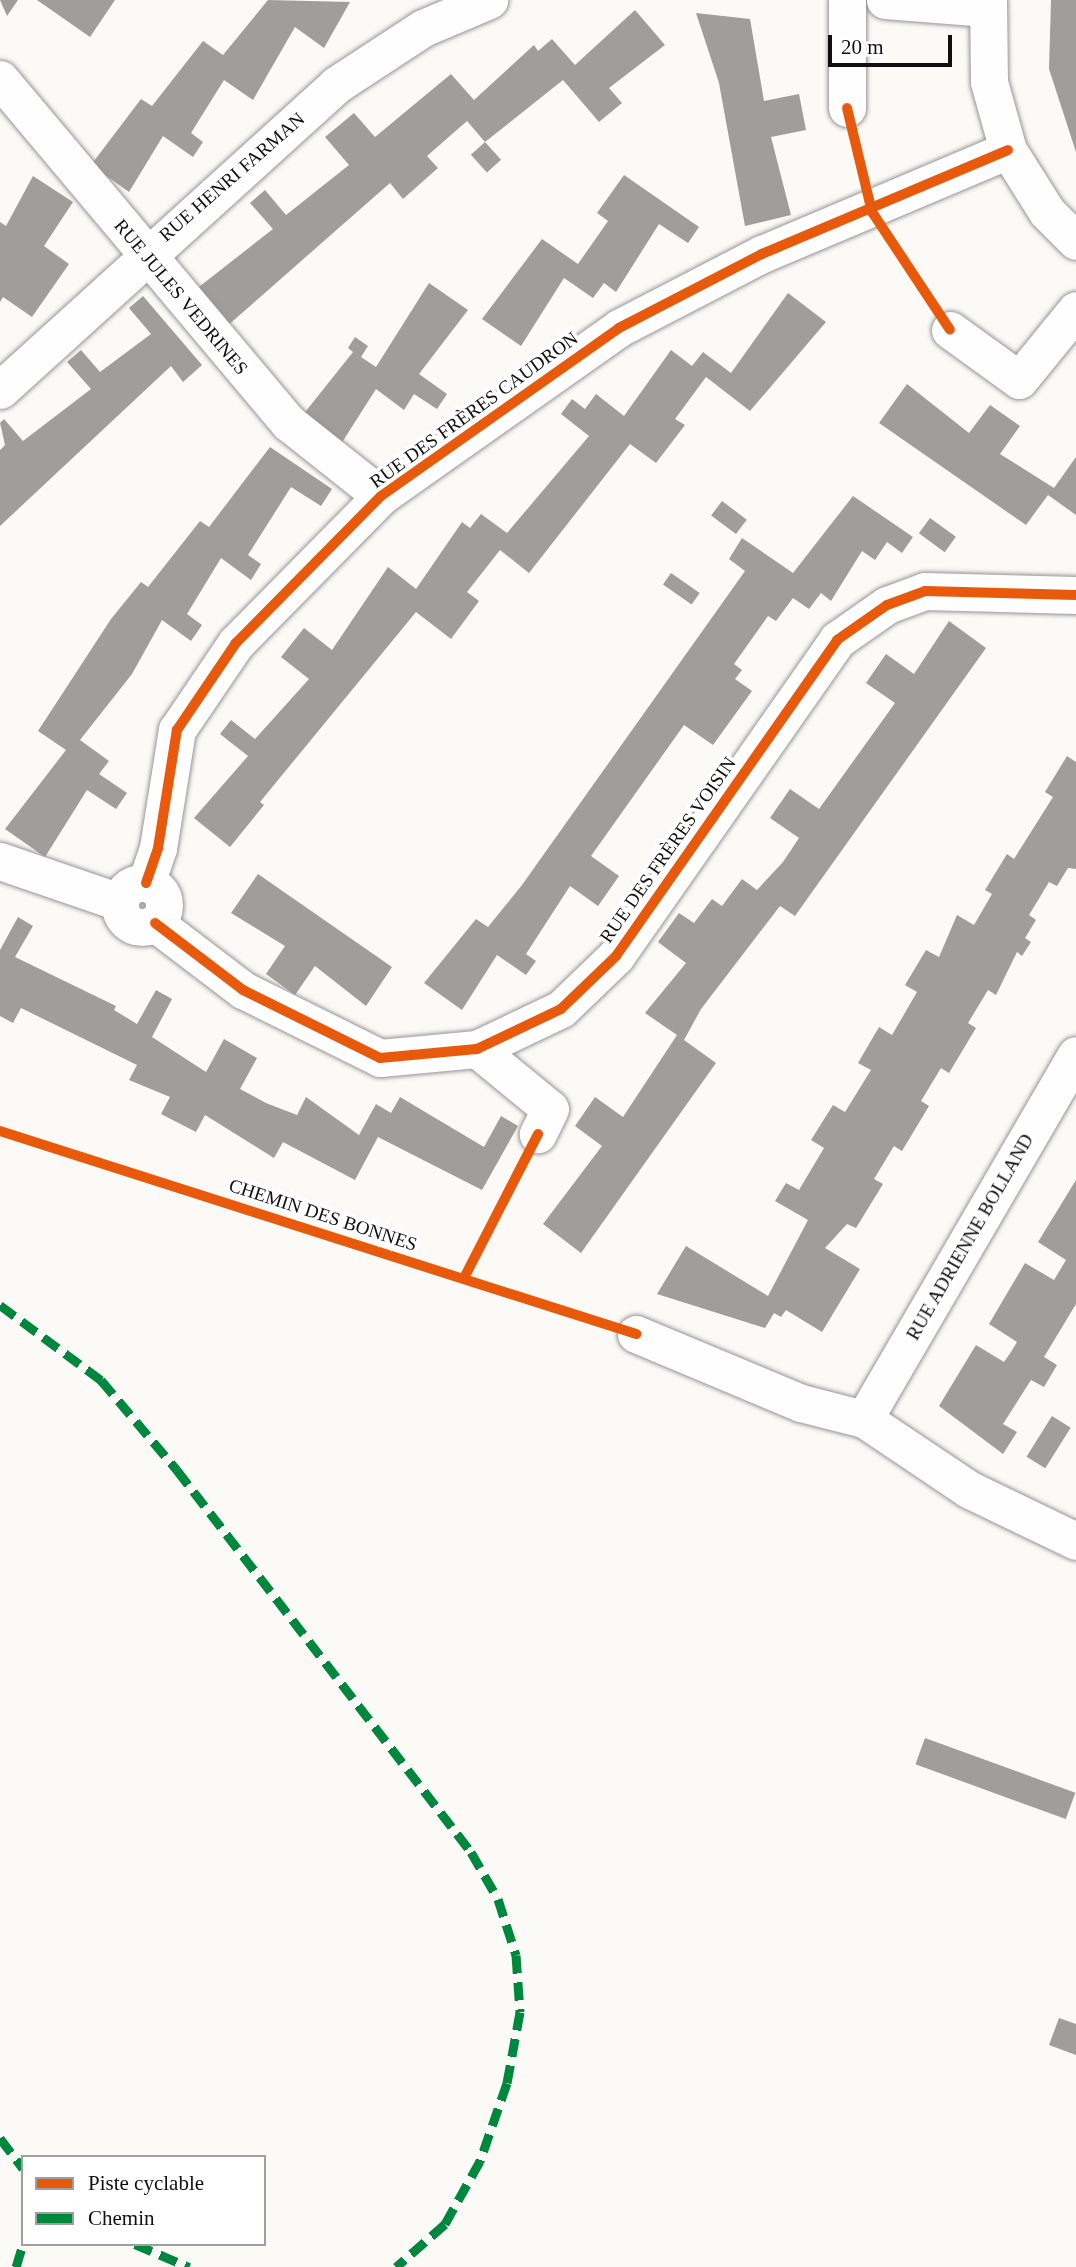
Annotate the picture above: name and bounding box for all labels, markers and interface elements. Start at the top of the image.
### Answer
scale bar [831,21,955,65]
text: 20 m [841,35,884,59]
street label: RUE HENRI FARMAN [155,108,309,246]
street label: RUE JULES VEDRINES [109,214,253,380]
street label: RUE DES FRÈRES CAUDRON [365,327,583,493]
street label: RUE DES FRÈRES VOISIN [595,752,741,948]
street label: RUE ADRIENNE BOLLAND [901,1129,1039,1345]
street label: CHEMIN DES BONNES [226,1174,420,1256]
legend [21,2155,266,2246]
text: Piste cyclable [88,2171,204,2195]
text: Chemin [88,2206,155,2230]

